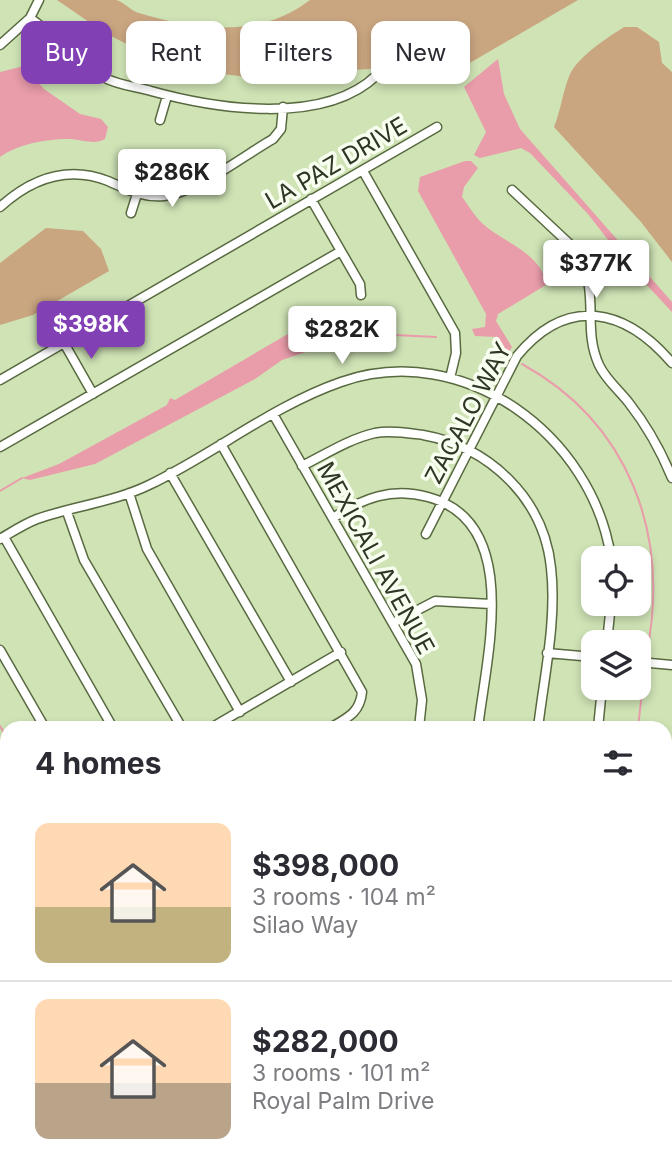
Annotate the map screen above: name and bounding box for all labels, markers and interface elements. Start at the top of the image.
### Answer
chip: Buy [21,21,112,84]
chip: Rent [126,21,226,84]
chip: Filters [240,21,357,84]
chip: New [371,21,470,84]
street label: LA PAZ DRIVE [260,111,412,215]
pin: $286K [123,150,221,209]
text: $286K [134,158,210,186]
pin: $377K [547,240,645,300]
text: $377K [559,249,633,277]
pin: $398K [42,302,140,361]
pin: $282K [293,306,391,366]
text: $398K [53,310,129,338]
text: $282K [304,315,380,343]
street label: ZACALO WAY [419,337,517,489]
street label: MEXICALI AVENUE [311,457,441,659]
map controls [581,546,651,700]
button: locate [581,546,651,616]
button: layers [581,630,651,700]
icon: filters [599,744,637,782]
text: 4 homes [35,745,162,781]
text: $398,000 [252,847,399,883]
icon: home [91,851,175,935]
text: 3 rooms · 104 m² [252,883,436,911]
text: Silao Way [252,911,358,939]
text: $282,000 [252,1023,399,1059]
icon: home [91,1027,175,1111]
text: 3 rooms · 101 m² [252,1059,430,1087]
text: Royal Palm Drive [252,1087,434,1115]

